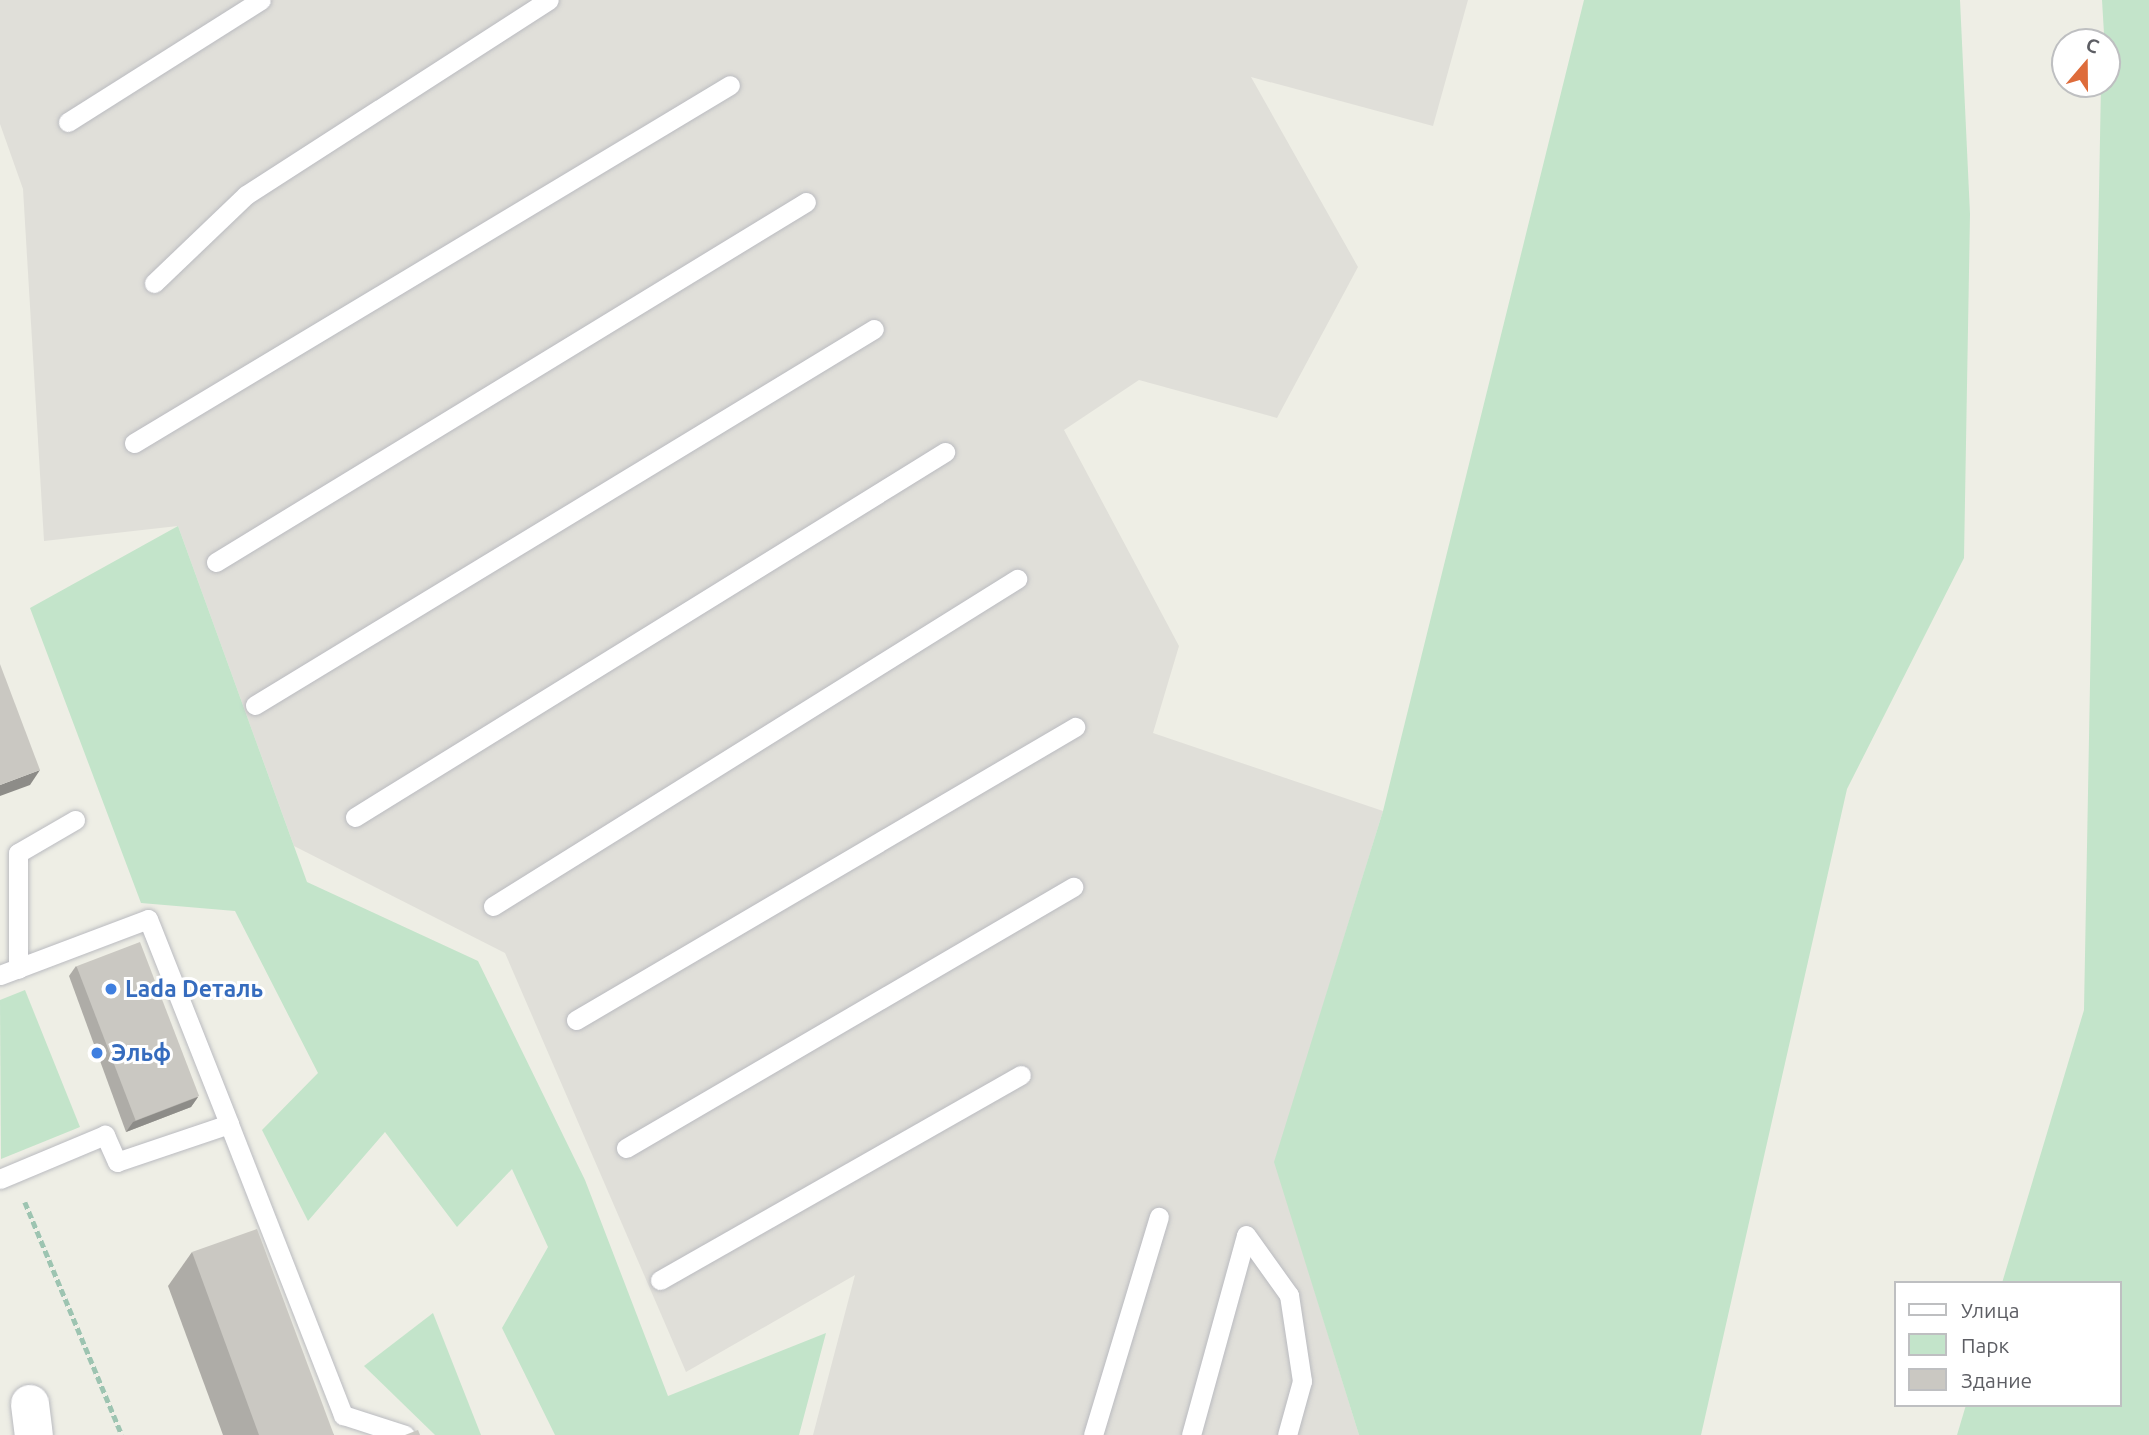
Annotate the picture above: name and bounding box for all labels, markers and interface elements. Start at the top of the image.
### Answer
north arrow [2051,28,2121,98]
text: С [2083,33,2102,58]
place label: Lada Dеталь [125,975,263,1003]
marker: Lada Dеталь [103,981,119,997]
place label: Эльф [111,1039,171,1067]
marker: Эльф [89,1045,105,1061]
legend [1894,1281,2121,1407]
text: Улица [1961,1298,2019,1322]
text: Парк [1961,1333,2009,1357]
text: Здание [1961,1368,2032,1392]

